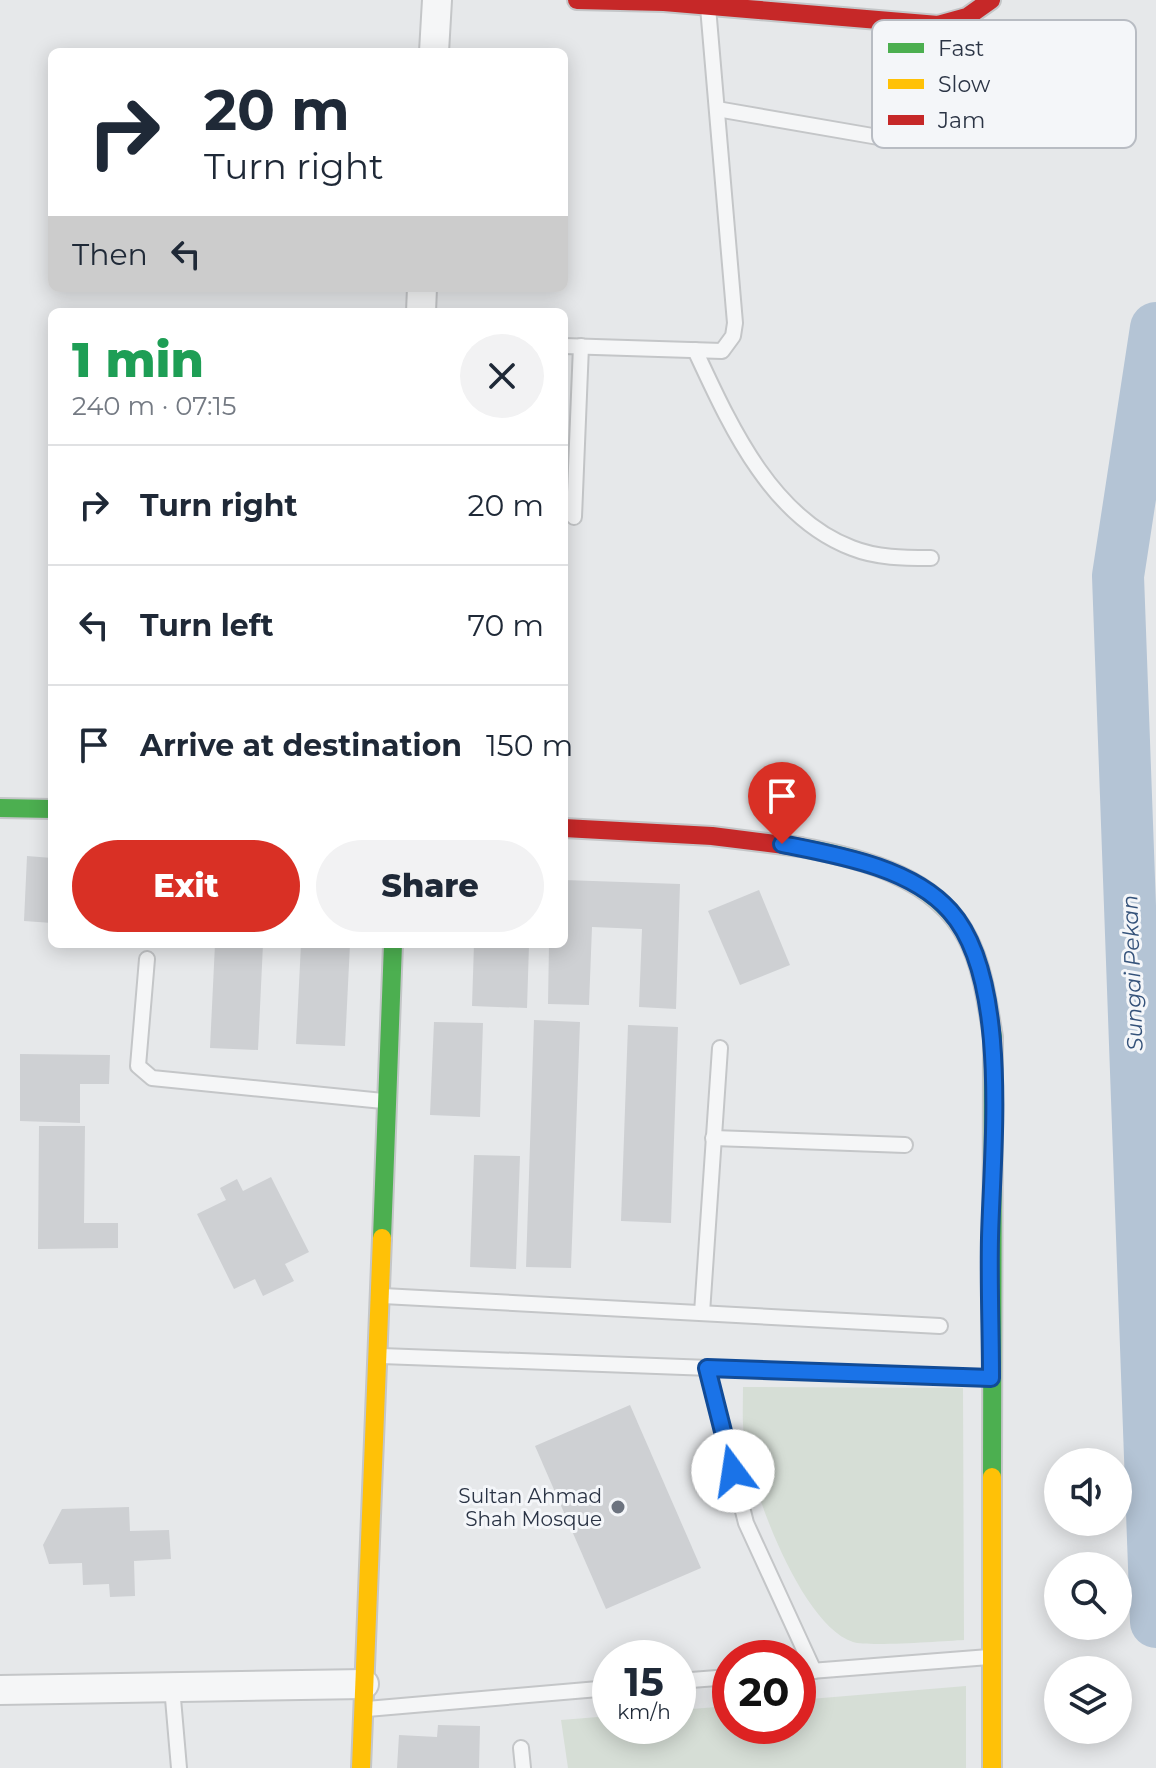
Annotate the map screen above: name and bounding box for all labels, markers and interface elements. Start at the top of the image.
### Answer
legend [872,20,1136,148]
text: Fast [938,35,984,62]
text: Slow [938,71,991,98]
text: 20 m [204,76,350,144]
icon: right [72,80,176,184]
text: Jam [937,107,985,134]
text: Turn right [204,144,384,188]
icon: left [164,232,208,276]
text: Then [72,236,148,273]
text: 1 min [72,331,204,389]
button: close [460,334,544,418]
text: 240 m · 07:15 [72,390,237,422]
icon: right [72,483,116,527]
text: Turn right [140,487,297,524]
text: 20 m [467,487,544,524]
icon: left [72,603,116,647]
text: Turn left [140,607,273,644]
text: 70 m [467,607,544,644]
icon: arrive [72,723,116,767]
text: Arrive at destination [140,727,462,764]
text: 150 m [486,727,573,764]
pin [748,762,816,844]
icon: arrive [760,774,804,818]
button: Exit [72,840,300,932]
button: Share [316,840,544,932]
water label: Sungai Pekan [1116,895,1149,1051]
position arrow [691,1429,775,1513]
map controls [1044,1448,1132,1744]
button: sound [1044,1448,1132,1536]
place label: Sultan Ahmad Shah Mosque [458,1484,602,1531]
marker: Sultan Ahmad Shah Mosque [609,1498,627,1516]
button: search [1044,1552,1132,1640]
speed limit sign: 20 [712,1640,816,1744]
button: layers [1044,1656,1132,1744]
text: 15 [624,1657,664,1706]
text: km/h [617,1700,671,1724]

